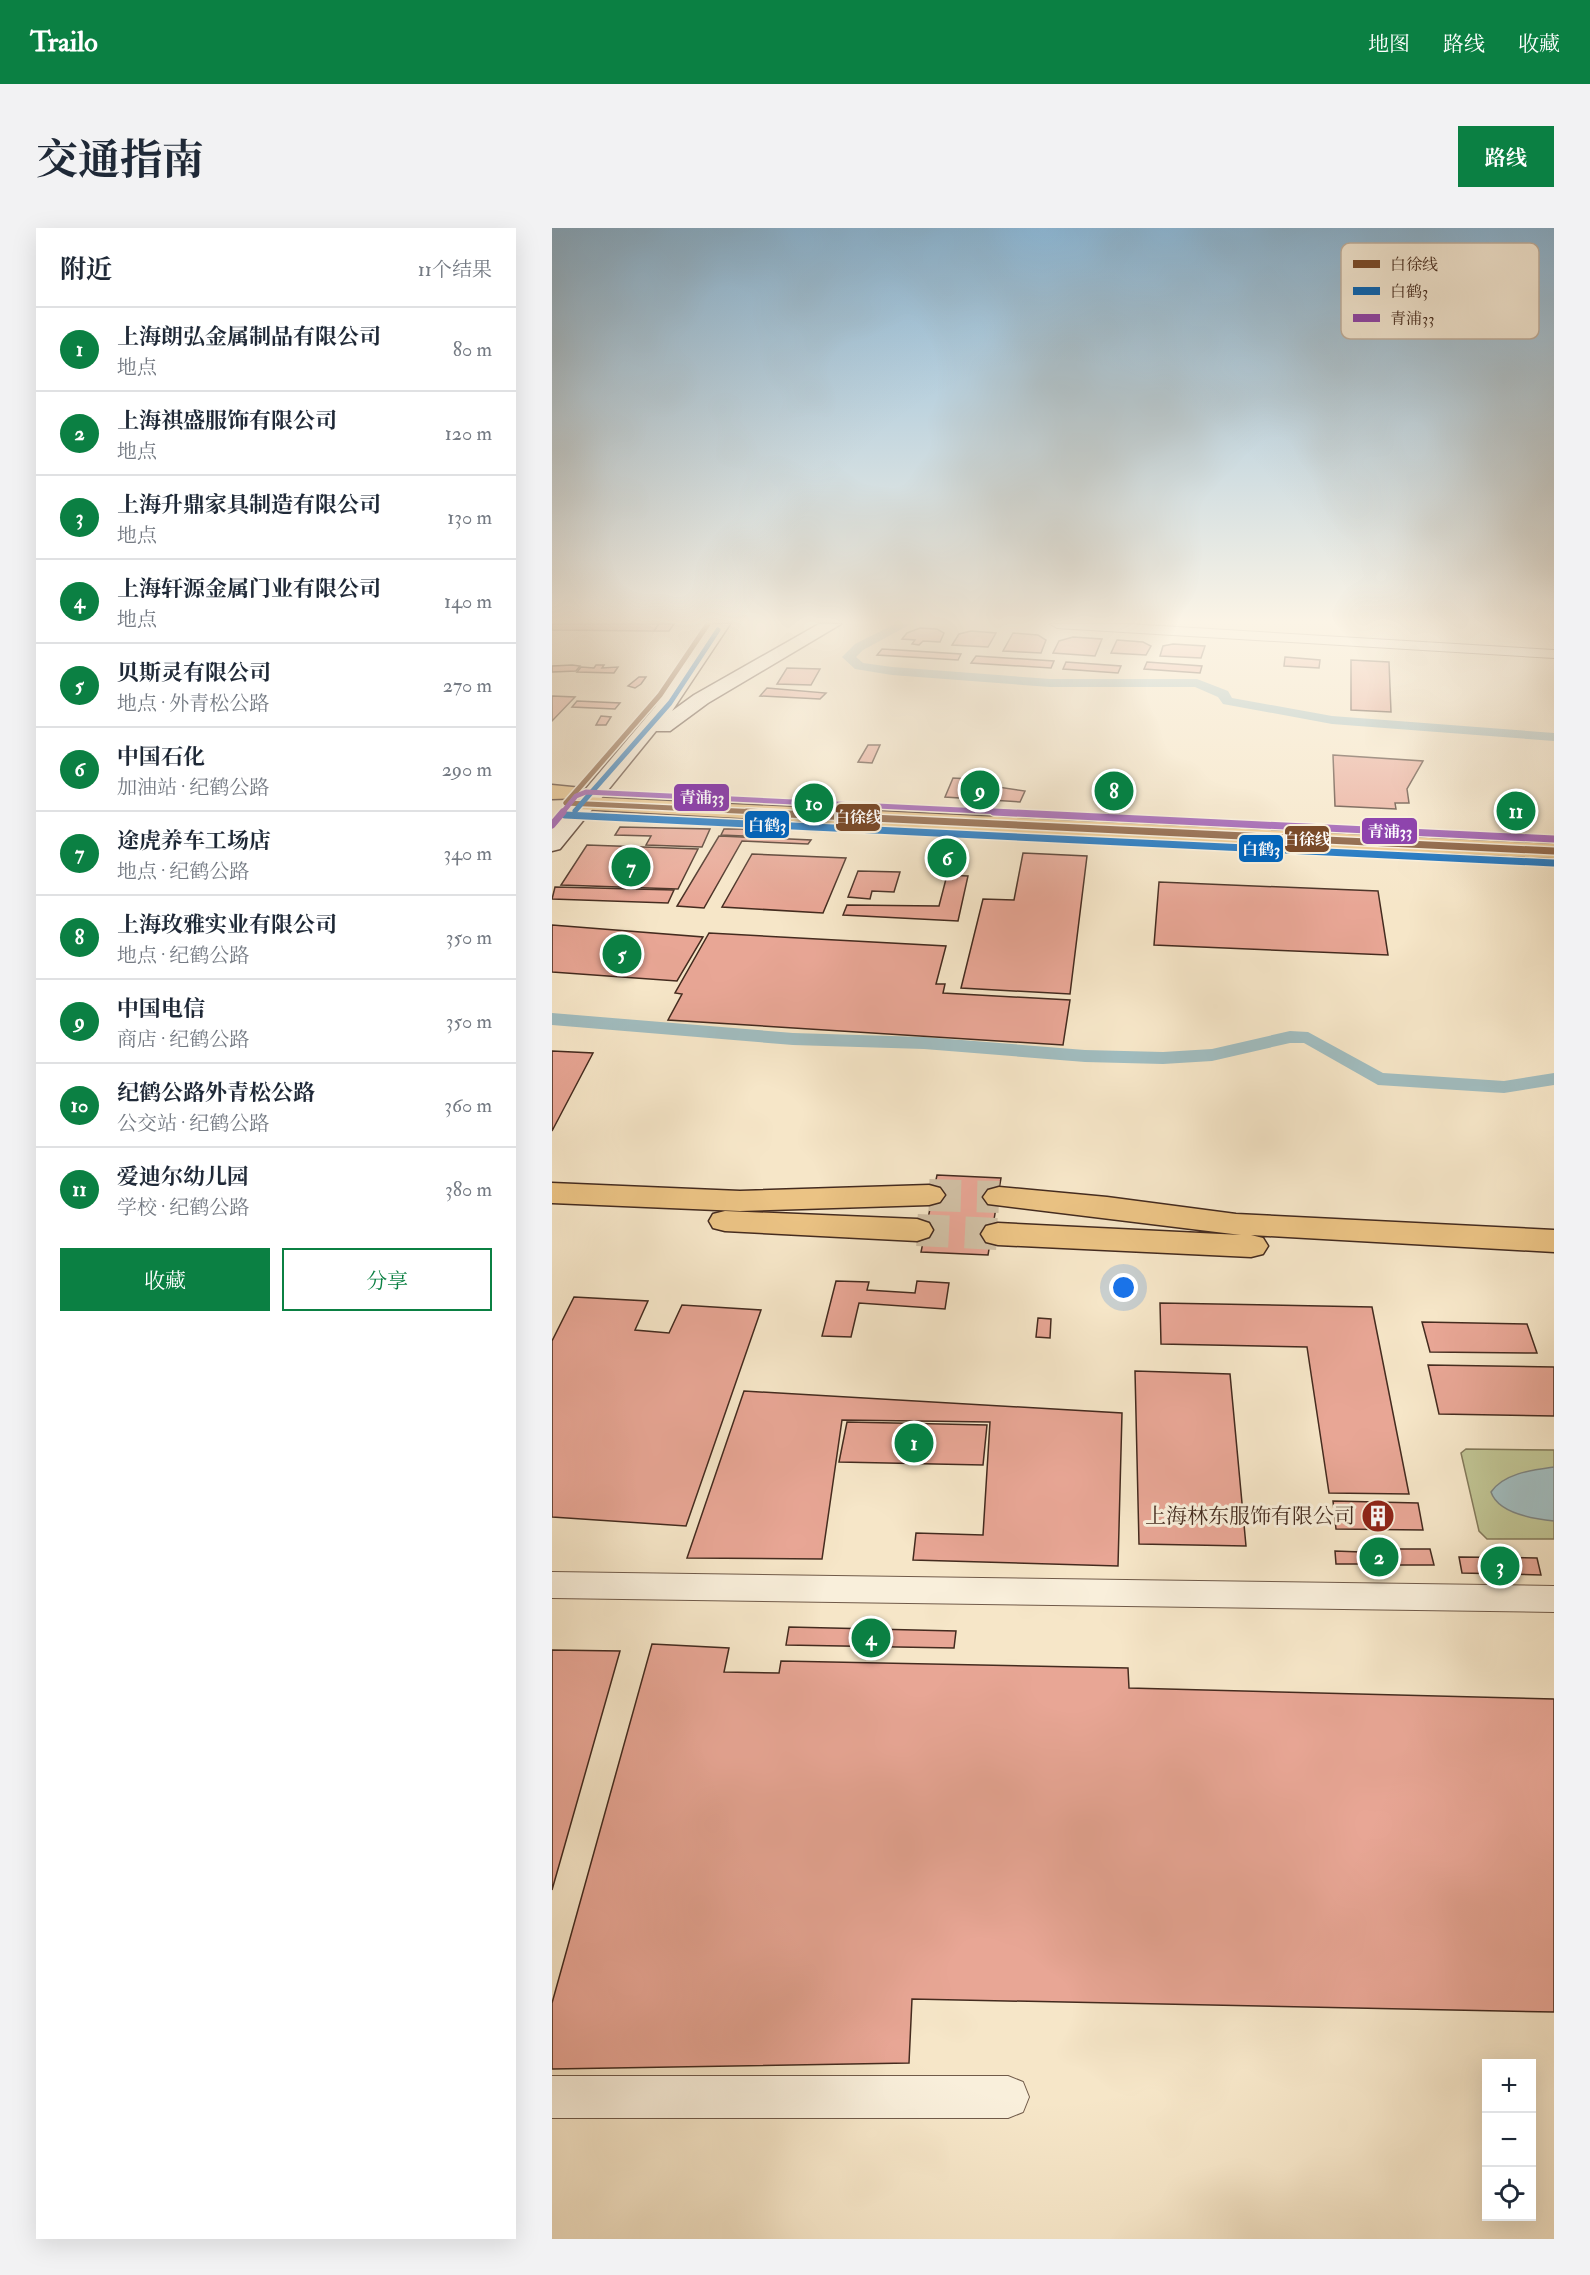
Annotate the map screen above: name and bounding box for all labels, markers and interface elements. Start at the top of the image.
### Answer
text: Trailo [30,25,98,60]
text: 地图 [1368,31,1410,58]
text: 路线 [1443,31,1485,58]
text: 收藏 [1518,31,1560,58]
button: 路线 [1458,126,1554,187]
text: 交通指南 [36,135,204,187]
legend [1341,243,1539,339]
text: 附近 [60,254,112,286]
text: 白徐线 [1390,255,1438,275]
text: 11个结果 [418,257,492,282]
text: 白鹤3 [1390,282,1428,302]
text: 青浦33 [1390,309,1434,329]
text: 上海朗弘金属制品有限公司 [117,323,381,351]
text: 1 [76,337,83,362]
text: 80 m [453,337,492,362]
text: 地点 [117,355,157,380]
text: 上海祺盛服饰有限公司 [117,407,337,435]
text: 2 [74,421,85,446]
text: 120 m [445,421,492,446]
text: 地点 [117,439,157,464]
text: 上海升鼎家具制造有限公司 [117,491,381,519]
text: 3 [76,505,83,530]
text: 130 m [447,505,492,530]
text: 地点 [117,523,157,548]
text: 上海轩源金属门业有限公司 [117,575,381,603]
text: 4 [74,589,85,614]
text: 140 m [444,589,492,614]
text: 地点 [117,607,157,632]
text: 贝斯灵有限公司 [117,659,271,687]
text: 5 [75,673,84,698]
text: 270 m [443,673,492,698]
text: 地点 · 外青松公路 [117,691,269,716]
text: 中国石化 [117,743,205,771]
text: 6 [74,757,85,782]
text: 290 m [442,757,492,782]
pin: 9 [960,768,1000,812]
pin: 8 [1094,768,1134,814]
text: 加油站 · 纪鹤公路 [117,775,269,800]
pin: 10 [794,780,834,826]
line badge: 青浦33 [673,783,730,812]
text: 青浦33 [680,788,724,808]
pin: 11 [1496,788,1536,834]
line badge: 白徐线 [835,803,881,832]
text: 白徐线 [834,808,882,828]
line badge: 白鹤3 [744,810,790,839]
text: 白鹤3 [748,816,786,836]
line badge: 青浦33 [1361,817,1418,845]
text: 青浦33 [1368,822,1412,842]
line badge: 白徐线 [1284,825,1330,853]
text: 途虎养车工场店 [117,827,271,855]
text: 白徐线 [1283,830,1331,850]
line badge: 白鹤3 [1238,834,1284,863]
pin: 6 [928,836,966,880]
text: 白鹤3 [1242,840,1280,860]
text: 7 [75,841,84,866]
text: 340 m [444,841,492,866]
pin: 7 [612,844,650,890]
text: 地点 · 纪鹤公路 [117,859,249,884]
text: 上海玫雅实业有限公司 [117,911,337,939]
text: 8 [75,925,84,950]
text: 350 m [446,925,492,950]
pin: 5 [602,932,642,976]
text: 地点 · 纪鹤公路 [117,943,249,968]
text: 中国电信 [117,995,205,1023]
text: 9 [74,1009,85,1034]
text: 350 m [446,1009,492,1034]
text: 商店 · 纪鹤公路 [117,1027,249,1052]
text: 纪鹤公路外青松公路 [117,1079,315,1107]
text: 10 [71,1093,88,1118]
text: 360 m [444,1093,492,1118]
text: 公交站 · 纪鹤公路 [117,1111,269,1136]
text: 爱迪尔幼儿园 [117,1163,249,1191]
text: 11 [72,1177,87,1202]
text: 380 m [445,1177,492,1202]
text: 学校 · 纪鹤公路 [117,1195,249,1220]
button: 收藏 [60,1248,270,1311]
button: 分享 [282,1248,492,1311]
your location [1109,1273,1138,1302]
pin: 1 [894,1420,934,1466]
building icon: 上海林东服饰有限公司 [1360,1498,1396,1534]
place label: 上海林东服饰有限公司 [1145,1503,1355,1530]
pin: 2 [1360,1534,1398,1580]
pin: 3 [1480,1544,1520,1588]
pin: 4 [852,1616,890,1660]
map controls [1482,2059,1536,2221]
button: + [1482,2059,1536,2113]
button: − [1482,2113,1536,2167]
button: locate [1482,2167,1536,2221]

